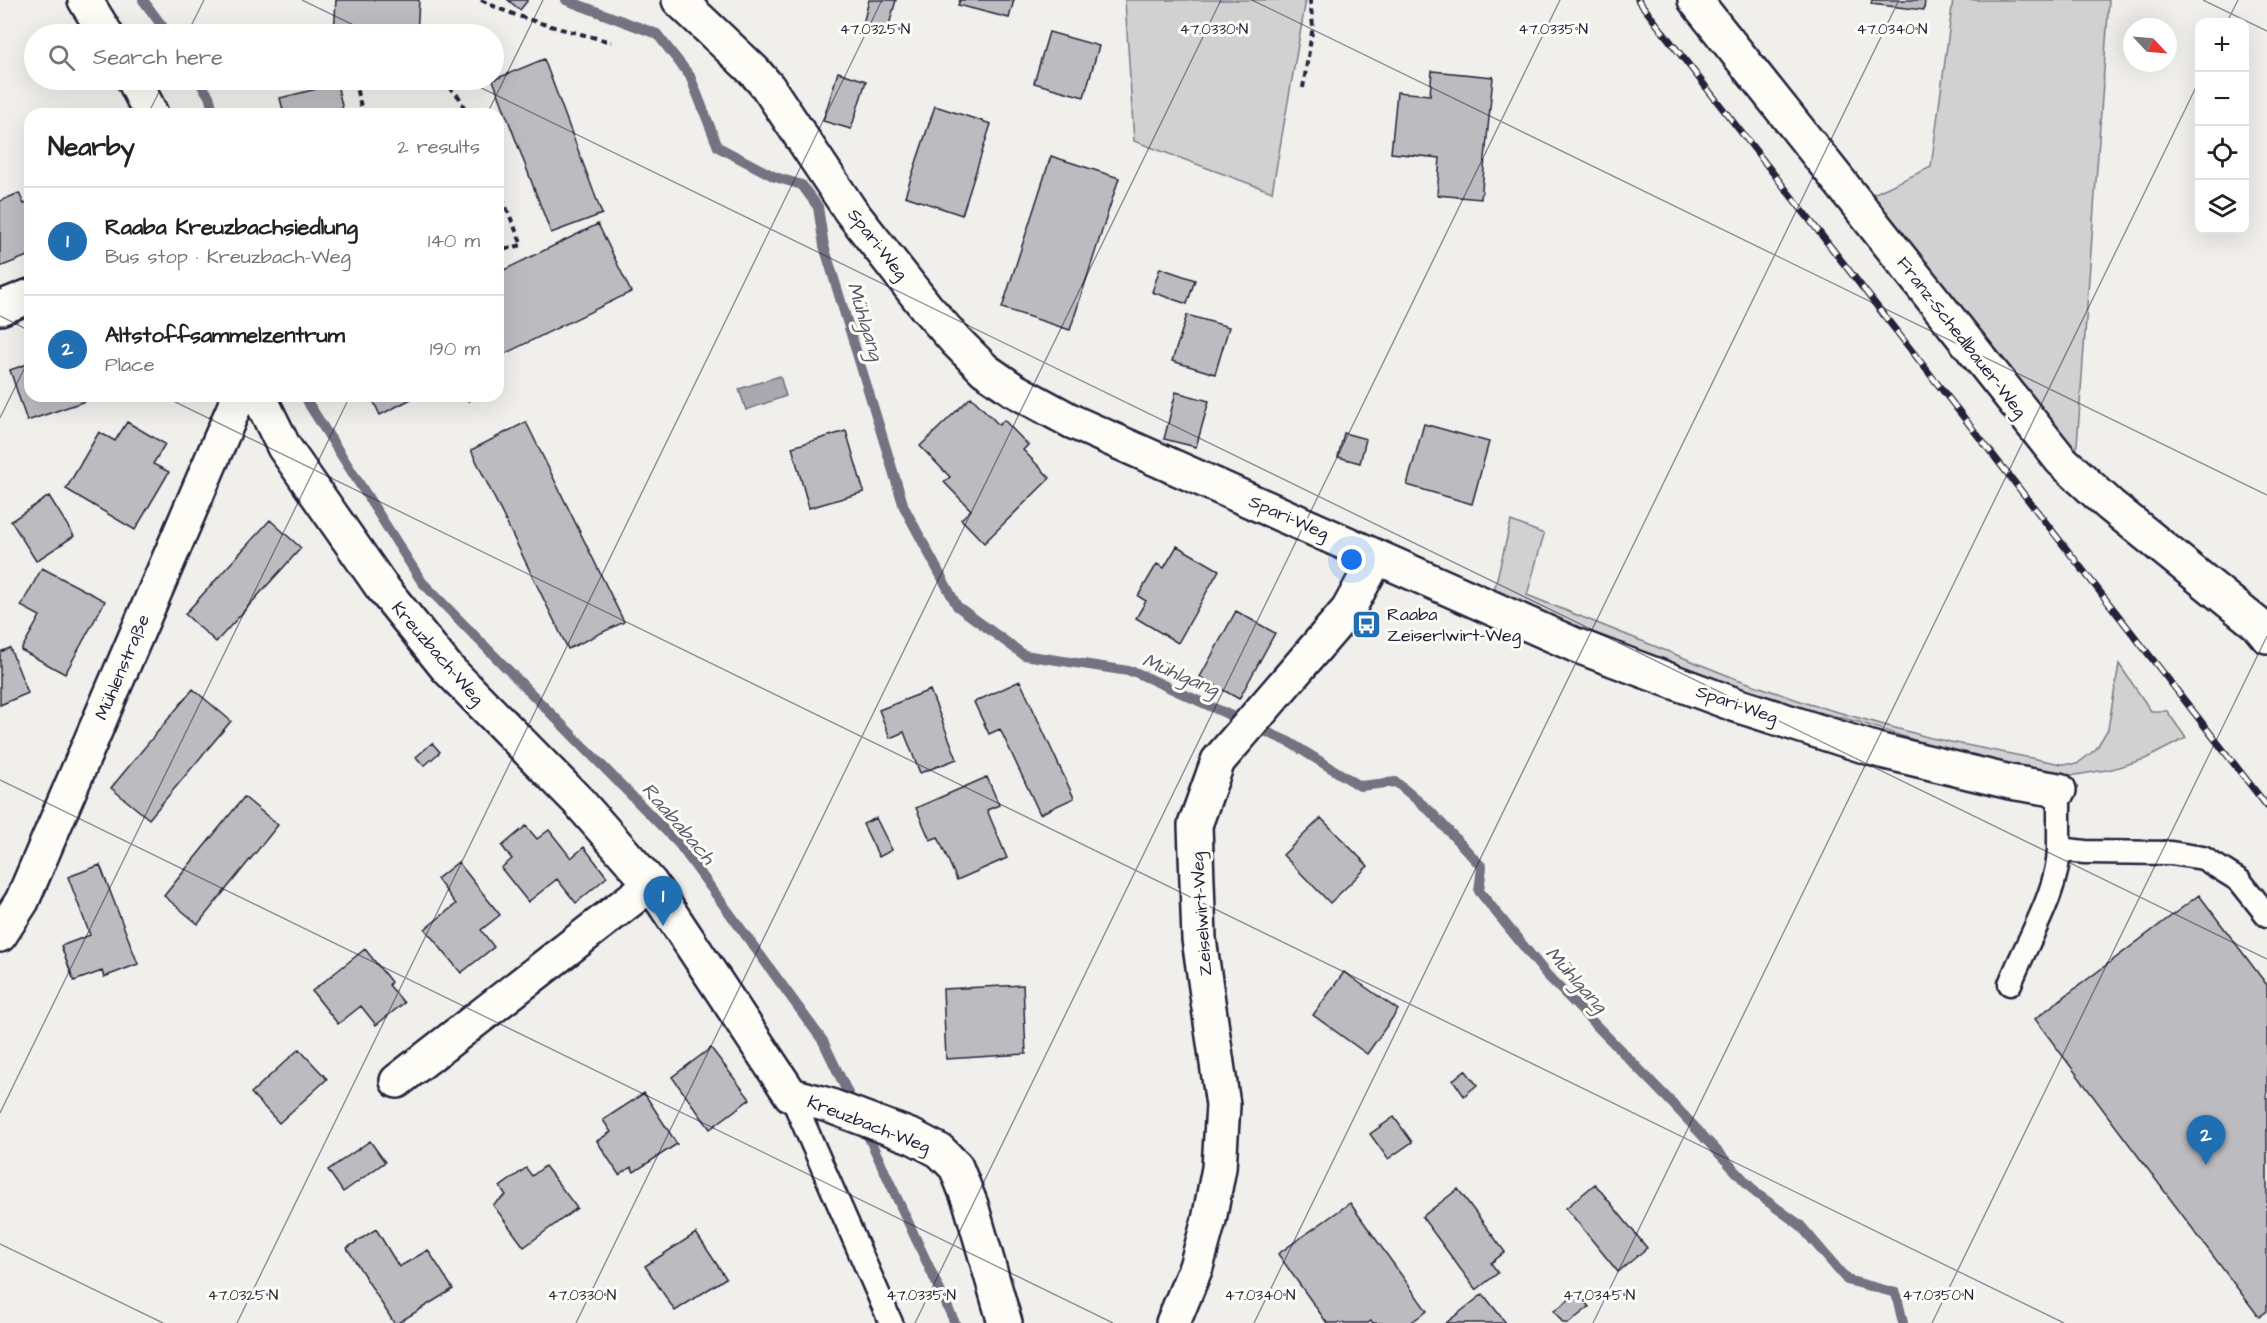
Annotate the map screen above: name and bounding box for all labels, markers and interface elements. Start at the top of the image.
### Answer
north arrow [2123,18,2177,72]
map controls [2195,18,2249,234]
button: + [2195,18,2249,72]
text: 47.0325°N [840,19,910,40]
text: 47.0330°N [1180,19,1248,40]
text: 47.0335°N [1518,19,1588,40]
text: 47.0340°N [1856,19,1928,40]
search box [24,24,504,90]
icon: search [45,41,78,74]
text: Search here [93,42,223,73]
button: − [2195,72,2249,126]
button: locate [2195,126,2249,180]
text: Nearby [48,129,135,165]
text: 2 results [397,133,480,161]
button: layers [2195,180,2249,234]
street label: Spari-Weg [841,203,914,286]
text: Raaba Kreuzbachsiedlung [105,212,358,243]
text: 1 [66,227,69,255]
text: 140 m [428,227,480,255]
text: Bus stop · Kreuzbach-Weg [105,243,351,271]
street label: Franz-Schedlbauer-Weg [1890,251,2033,424]
water label: Mühlgang [839,279,891,366]
text: Altstoffsammelzentrum [105,320,345,351]
text: 2 [62,335,73,363]
text: 190 m [430,335,480,363]
text: Place [105,351,155,379]
street label: Spari-Weg [1245,489,1333,547]
your location [1337,545,1366,574]
street label: Kreuzbach-Weg [385,596,490,711]
place label: Raaba Zeiserlwirt-Weg [1387,602,1521,649]
bus stop icon: Raaba Zeiserlwirt-Weg [1350,608,1382,640]
street label: Mühlenstraße [89,610,156,724]
water label: Mühlgang [1138,646,1225,705]
street label: Spari-Weg [1692,679,1781,731]
water label: Raababach [635,777,722,871]
street label: Zeiselwirt-Weg [1185,851,1219,977]
pin: 1 [644,876,682,926]
water label: Mühlgang [1538,940,1615,1021]
street label: Kreuzbach-Weg [803,1090,934,1160]
pin: 2 [2186,1116,2226,1165]
text: 47.0325°N [208,1285,278,1306]
text: 47.0330°N [548,1285,616,1306]
text: 47.0335°N [886,1285,956,1306]
text: 47.0340°N [1224,1285,1296,1306]
text: 47.0345°N [1563,1285,1635,1306]
text: 47.0350°N [1902,1285,1974,1306]

